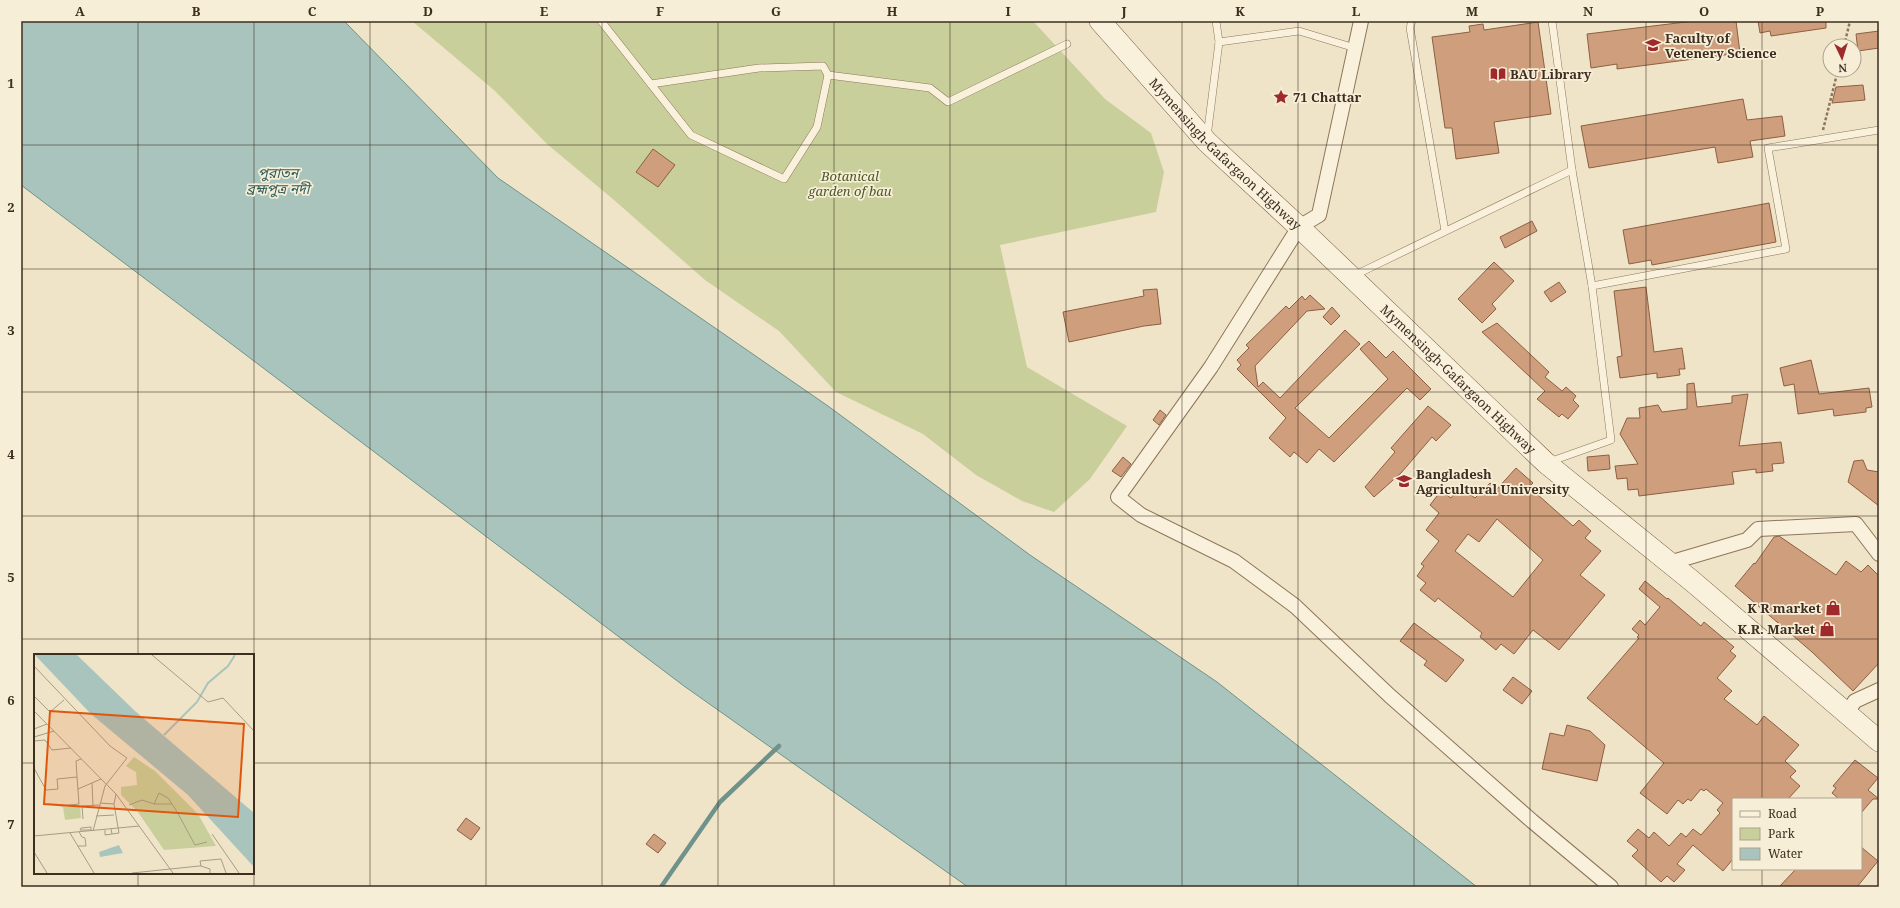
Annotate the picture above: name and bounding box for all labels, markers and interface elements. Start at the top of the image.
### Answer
text: A [75,2,85,20]
text: B [192,2,201,20]
text: C [308,2,317,20]
text: D [423,2,433,20]
text: E [540,2,549,20]
text: F [656,2,664,20]
text: G [771,2,781,20]
text: H [887,2,898,20]
text: I [1005,2,1011,20]
text: J [1120,2,1127,20]
text: K [1235,2,1245,20]
text: L [1352,2,1361,20]
text: M [1466,2,1479,20]
text: N [1583,2,1594,20]
text: O [1699,2,1709,20]
text: P [1816,2,1825,20]
place label: Faculty of Vetenery Science [1665,29,1777,62]
school or university icon: Faculty of Vetenery Science [1644,36,1662,54]
north arrow [1822,38,1862,78]
text: N [1838,61,1848,76]
library icon: BAU Library [1489,65,1507,83]
place label: BAU Library [1510,65,1592,83]
text: 1 [7,74,15,92]
street label: Mymensingh-Gafargaon Highway [1145,74,1306,234]
place icon: 71 Chattar [1272,88,1290,106]
place label: 71 Chattar [1293,88,1362,106]
water label: পুরাতন ব্রহ্মপুত্র নদী [246,163,313,198]
park label: Botanical garden of bau [807,167,892,200]
text: 2 [7,198,15,216]
street label: Mymensingh-Gafargaon Highway [1377,300,1540,458]
text: 3 [7,321,15,339]
text: 4 [7,445,15,463]
place label: Bangladesh Agricultural University [1416,465,1570,498]
school or university icon: Bangladesh Agricultural University [1395,472,1413,490]
text: 5 [7,568,15,586]
place label: K R market [1747,599,1821,617]
shop icon: K R market [1824,599,1842,617]
place label: K.R. Market [1737,620,1815,638]
shop icon: K.R. Market [1818,620,1836,638]
inset map [34,654,254,874]
text: 6 [7,691,15,709]
legend [1732,798,1862,870]
text: Road [1768,805,1798,822]
text: 7 [7,815,15,833]
text: Park [1768,825,1796,842]
text: Water [1768,845,1803,862]

